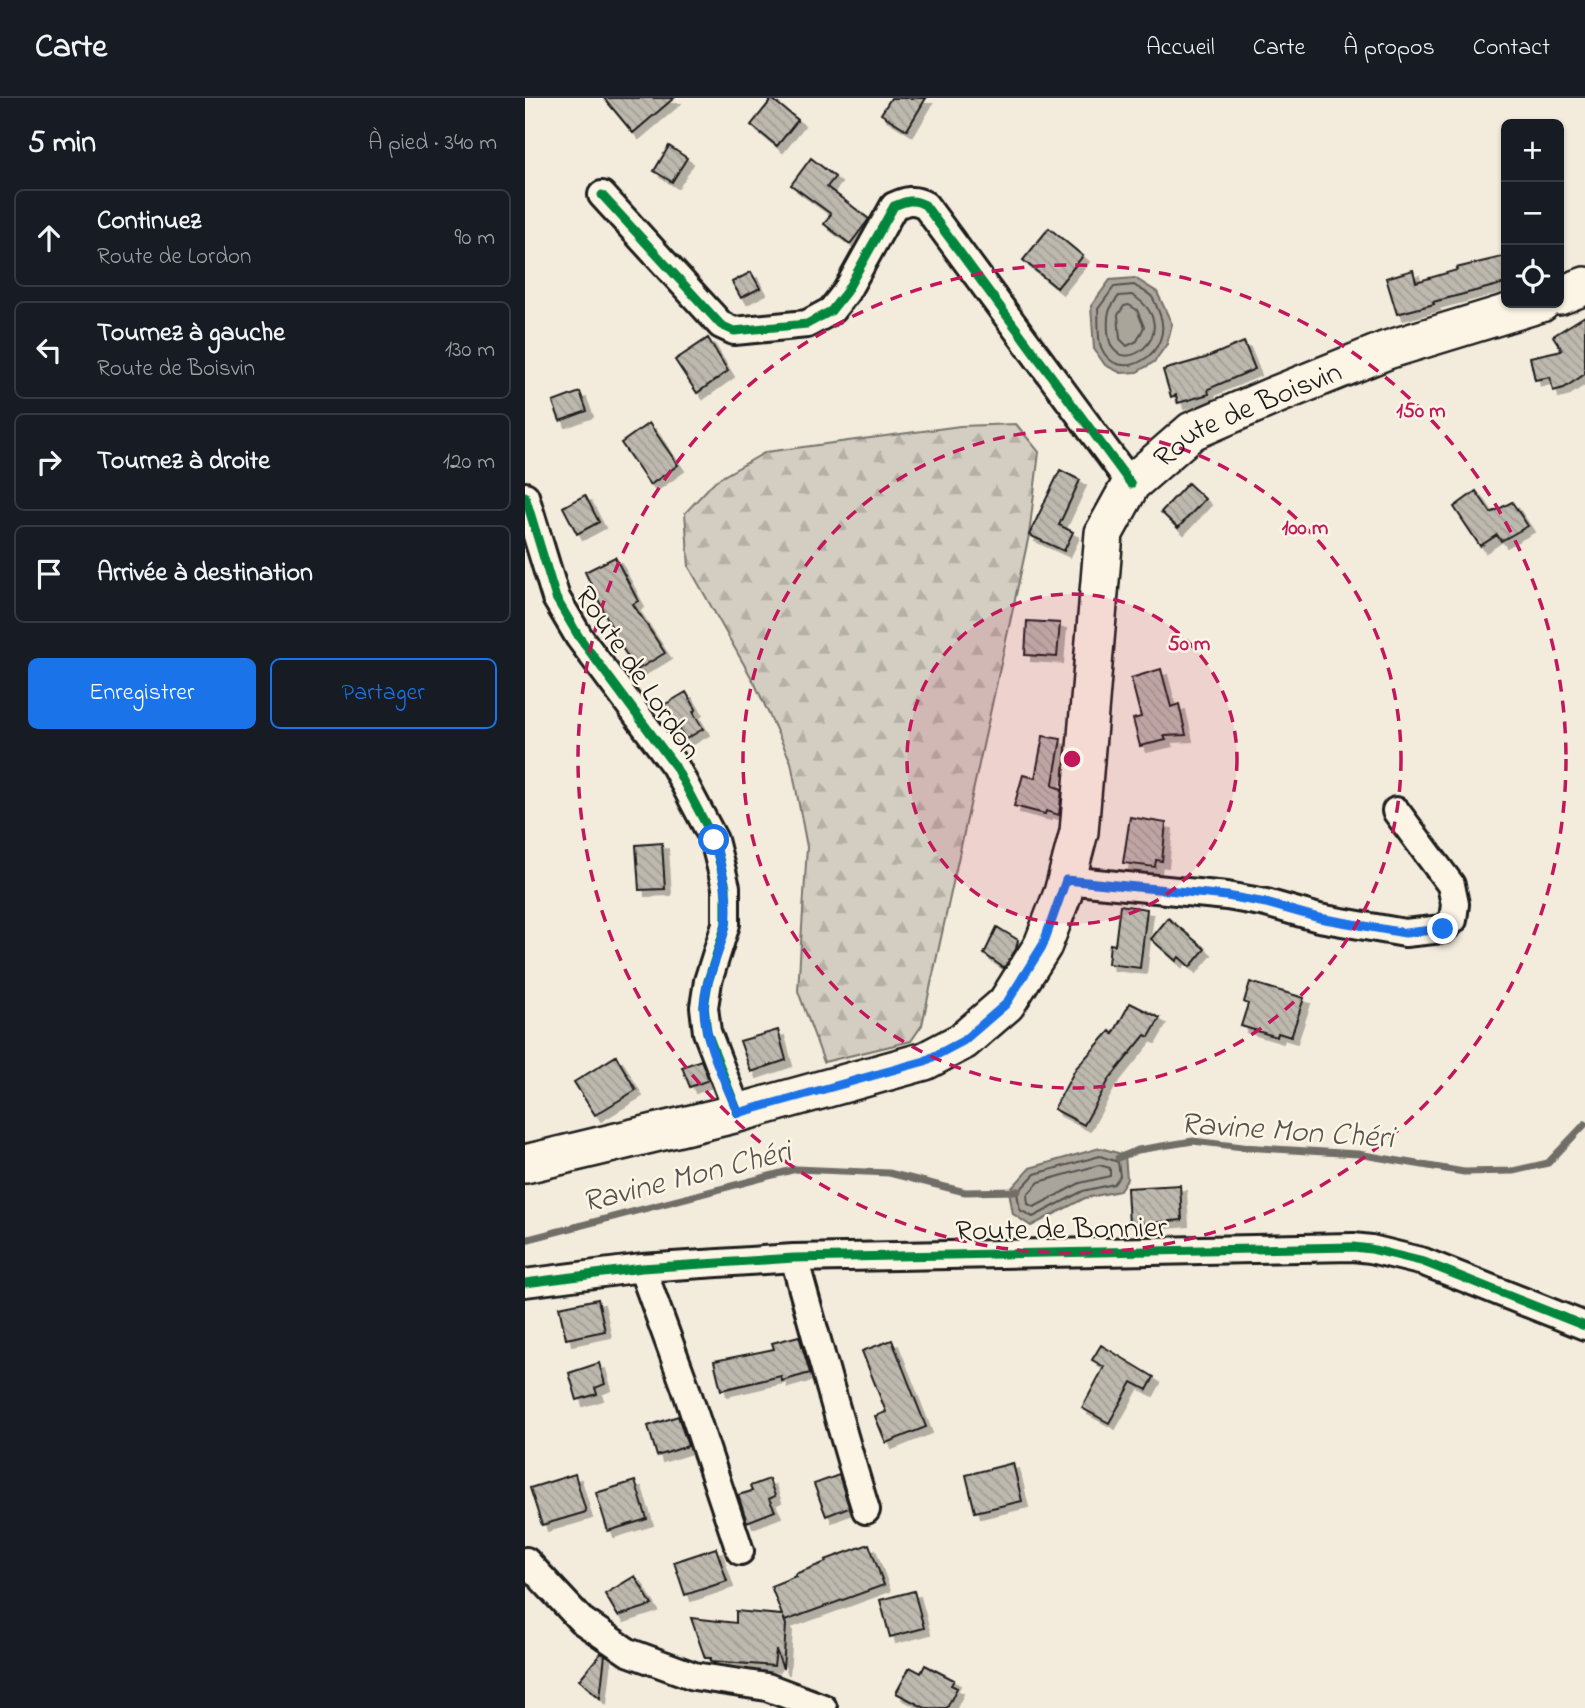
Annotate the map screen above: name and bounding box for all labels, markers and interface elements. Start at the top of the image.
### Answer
text: Carte [35,24,107,72]
text: Accueil [1146,31,1215,66]
text: Carte [1253,31,1305,66]
text: À propos [1343,31,1435,66]
text: Contact [1473,31,1550,66]
map controls [1501,119,1564,308]
button: + [1501,119,1564,182]
text: 5 min [28,122,96,166]
text: À pied · 340 m [368,127,497,160]
button: − [1501,182,1564,245]
text: Continuez [97,203,201,241]
icon: ahead [30,219,68,257]
text: 90 m [455,222,495,255]
text: Route de Lordon [97,241,251,274]
button: locate [1501,245,1564,308]
text: Tournez à gauche [97,315,285,353]
icon: left [30,331,68,369]
text: 130 m [445,334,495,367]
street label: Route de Boisvin [1145,352,1349,480]
text: Route de Boisvin [97,353,255,386]
text: 150 m [1396,397,1446,427]
icon: right [30,443,68,481]
text: Tournez à droite [97,443,270,481]
text: 120 m [443,446,495,479]
text: 100 m [1282,514,1328,544]
icon: arrive [30,555,68,593]
text: Arrivée à destination [97,555,313,593]
street label: Route de Lordon [562,578,711,769]
text: 50 m [1168,630,1210,660]
button: Enregistrer [28,658,256,729]
button: Partager [270,658,497,729]
centre of rings [1060,747,1084,771]
route start [698,824,729,855]
route end [1427,913,1458,944]
water label: Ravine Mon Chéri [1178,1102,1398,1164]
water label: Ravine Mon Chéri [577,1129,799,1227]
street label: Route de Bonnier [955,1207,1168,1255]

